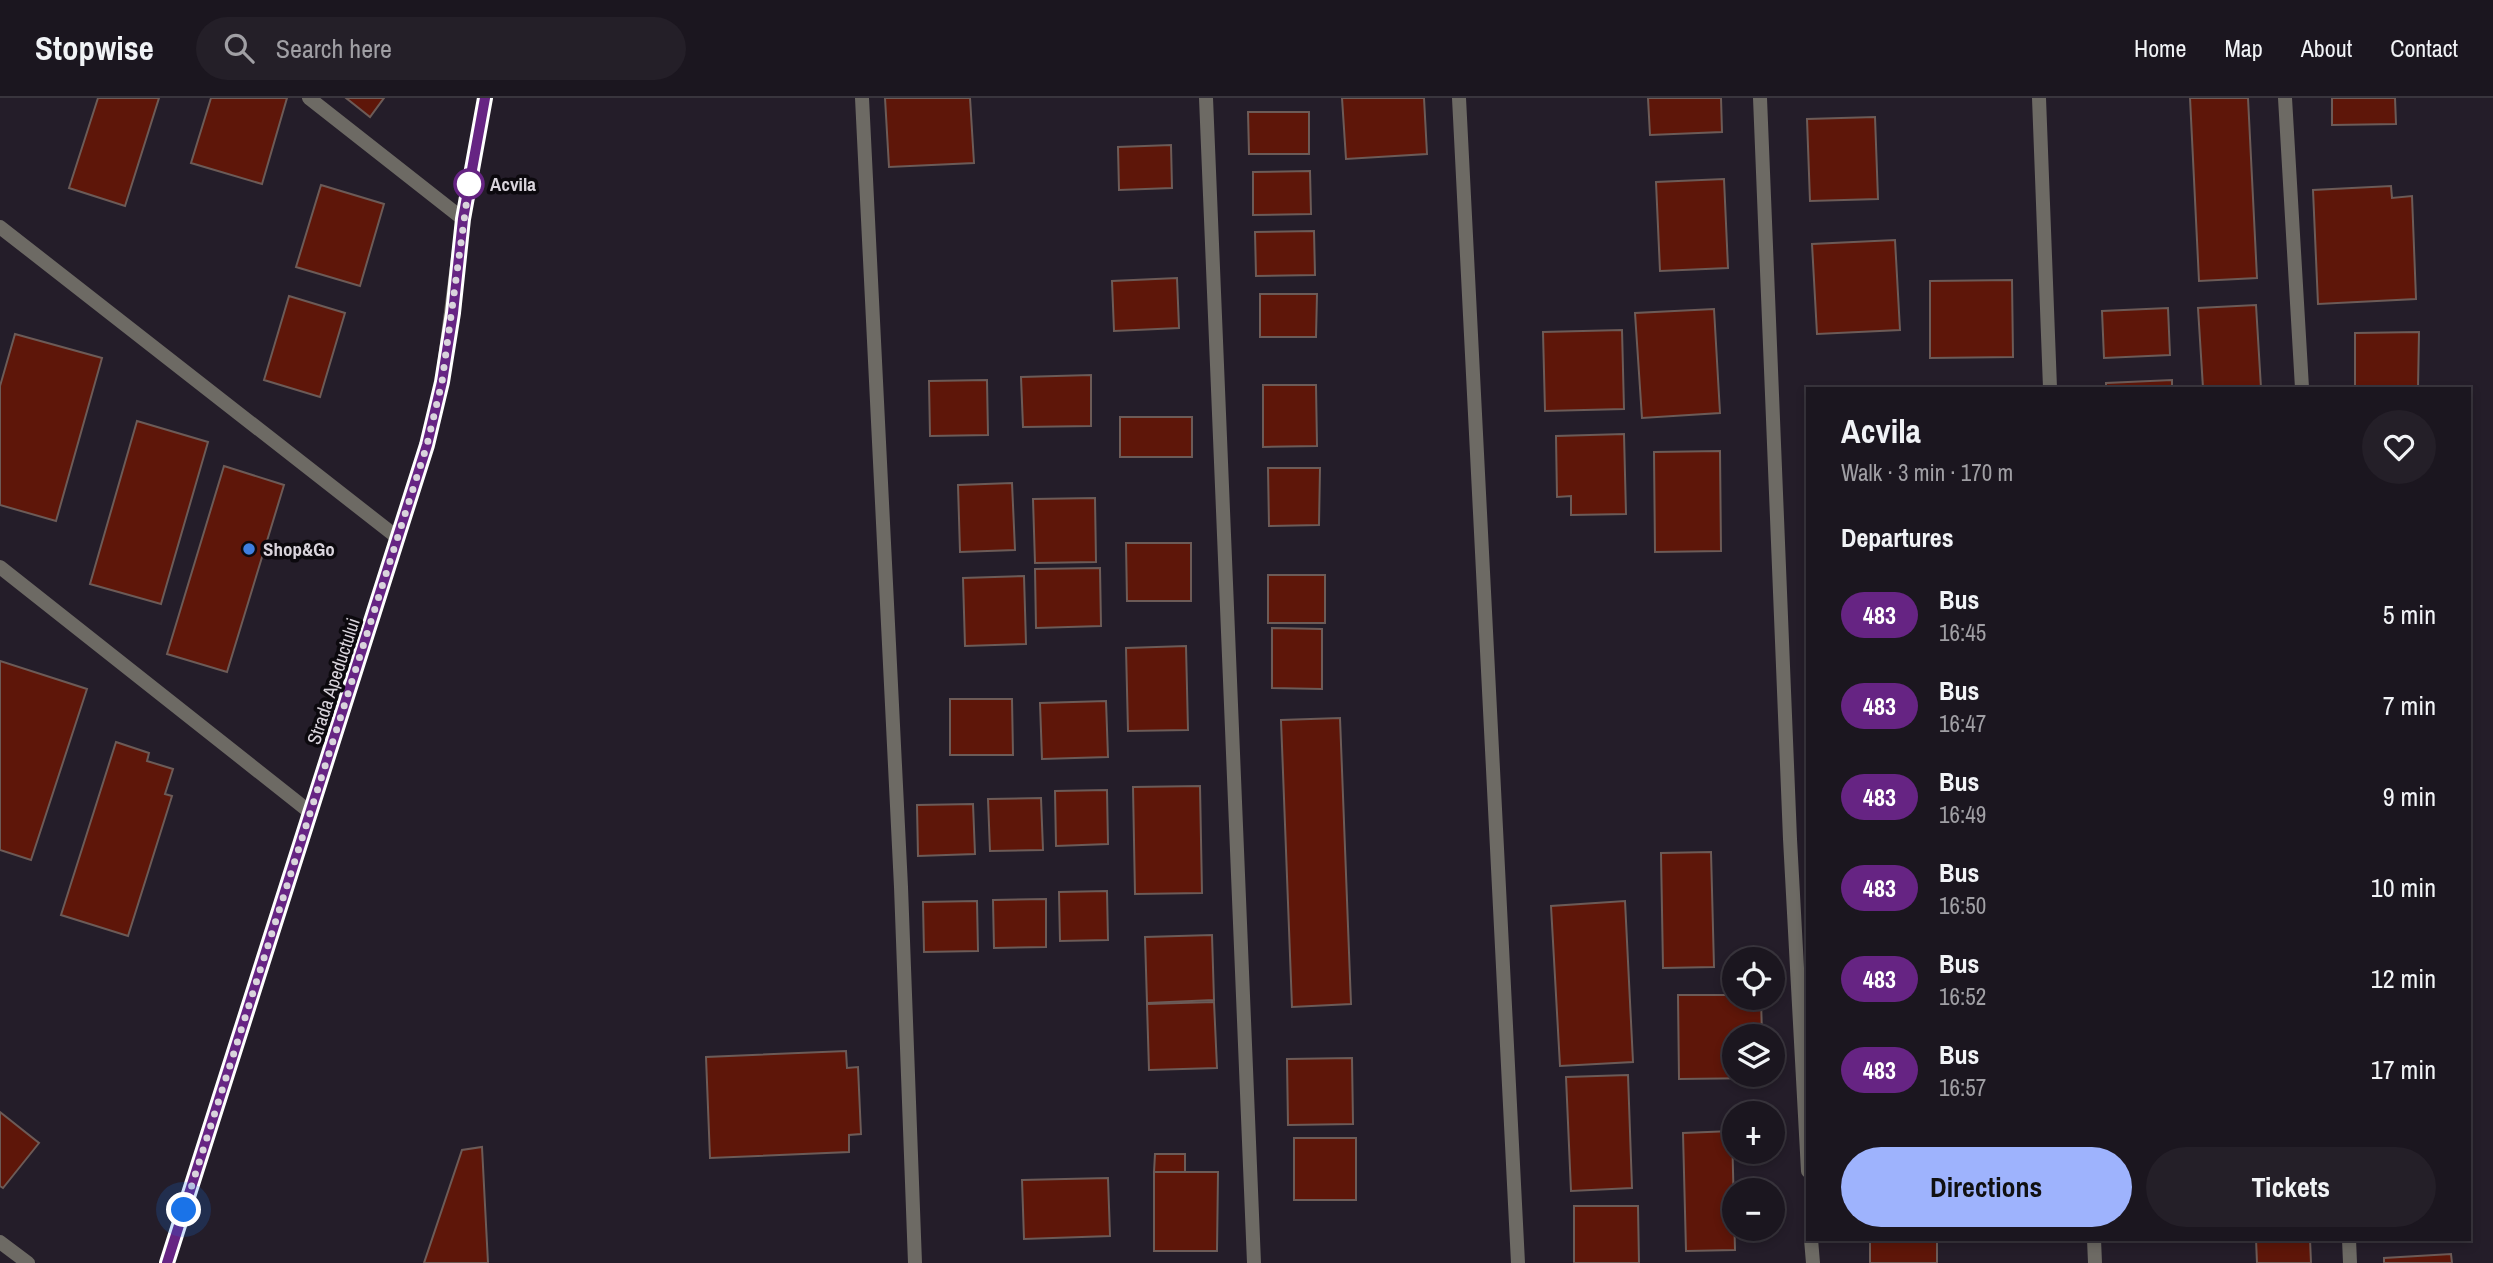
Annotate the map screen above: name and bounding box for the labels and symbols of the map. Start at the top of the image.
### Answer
marker: Acvila [454,169,484,199]
place label: Acvila [490,171,536,197]
place label: Shop&Go [263,536,335,562]
marker: Shop&Go [241,541,257,557]
street label: Strada Apeductului [300,614,366,748]
your location [166,1192,201,1227]

